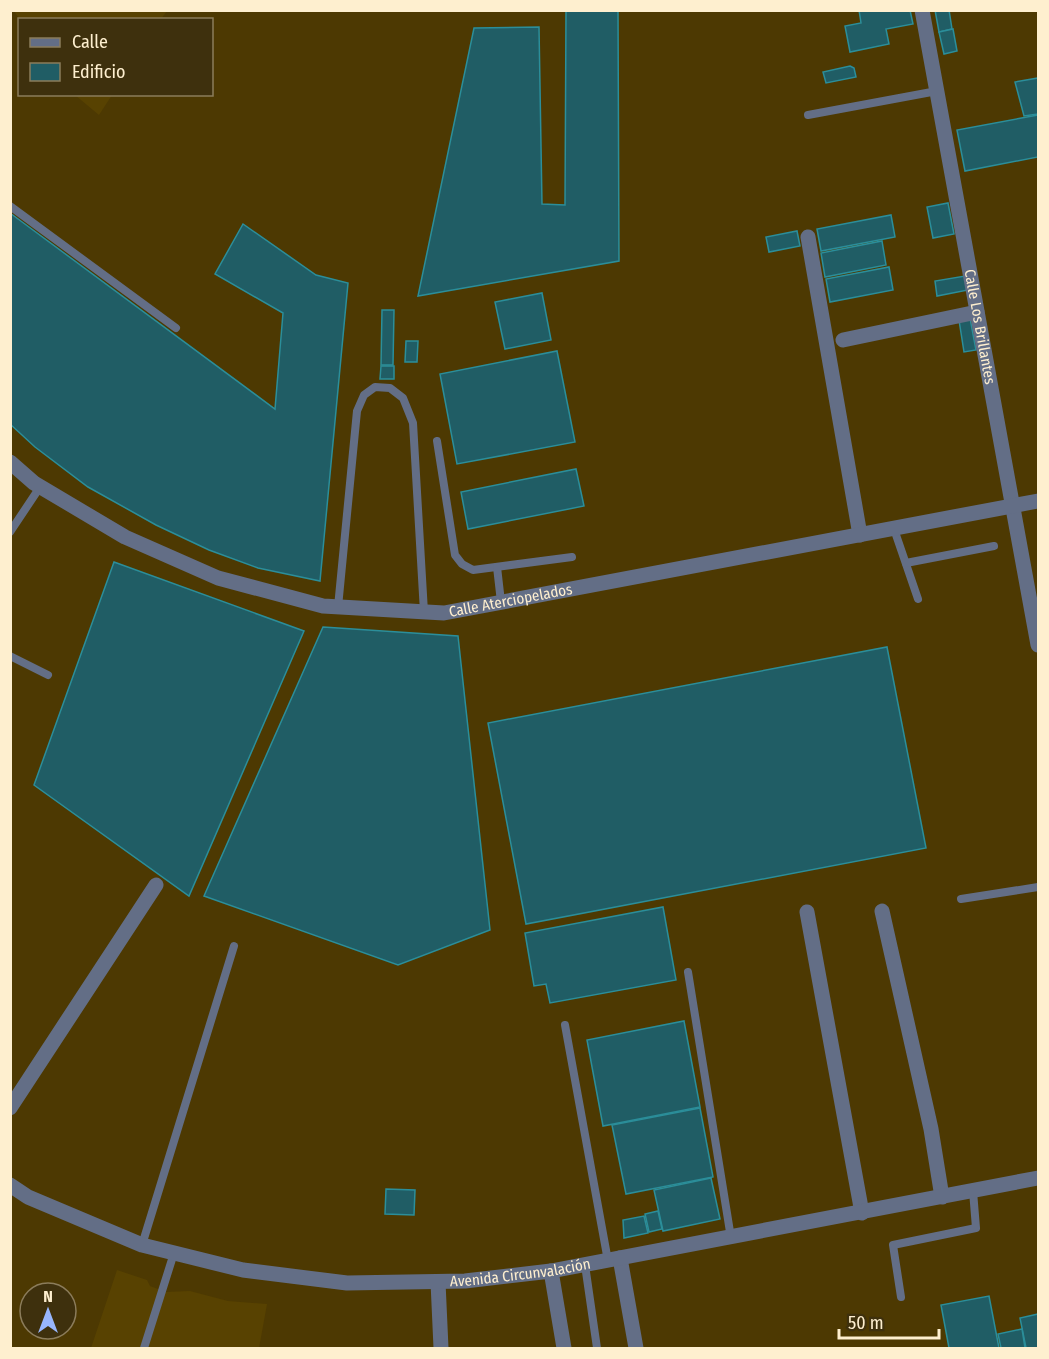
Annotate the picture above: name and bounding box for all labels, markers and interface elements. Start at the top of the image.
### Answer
legend [18,18,213,96]
text: Calle [72,31,108,53]
text: Edificio [72,61,125,83]
street label: Calle Los Brillantes [961,268,999,386]
street label: Calle Aterciopelados [447,580,574,621]
street label: Avenida Circunvalación [450,1255,592,1290]
north arrow [18,1281,78,1341]
text: N [43,1287,53,1306]
scale bar [839,1302,940,1340]
text: 50 m [848,1312,884,1334]

